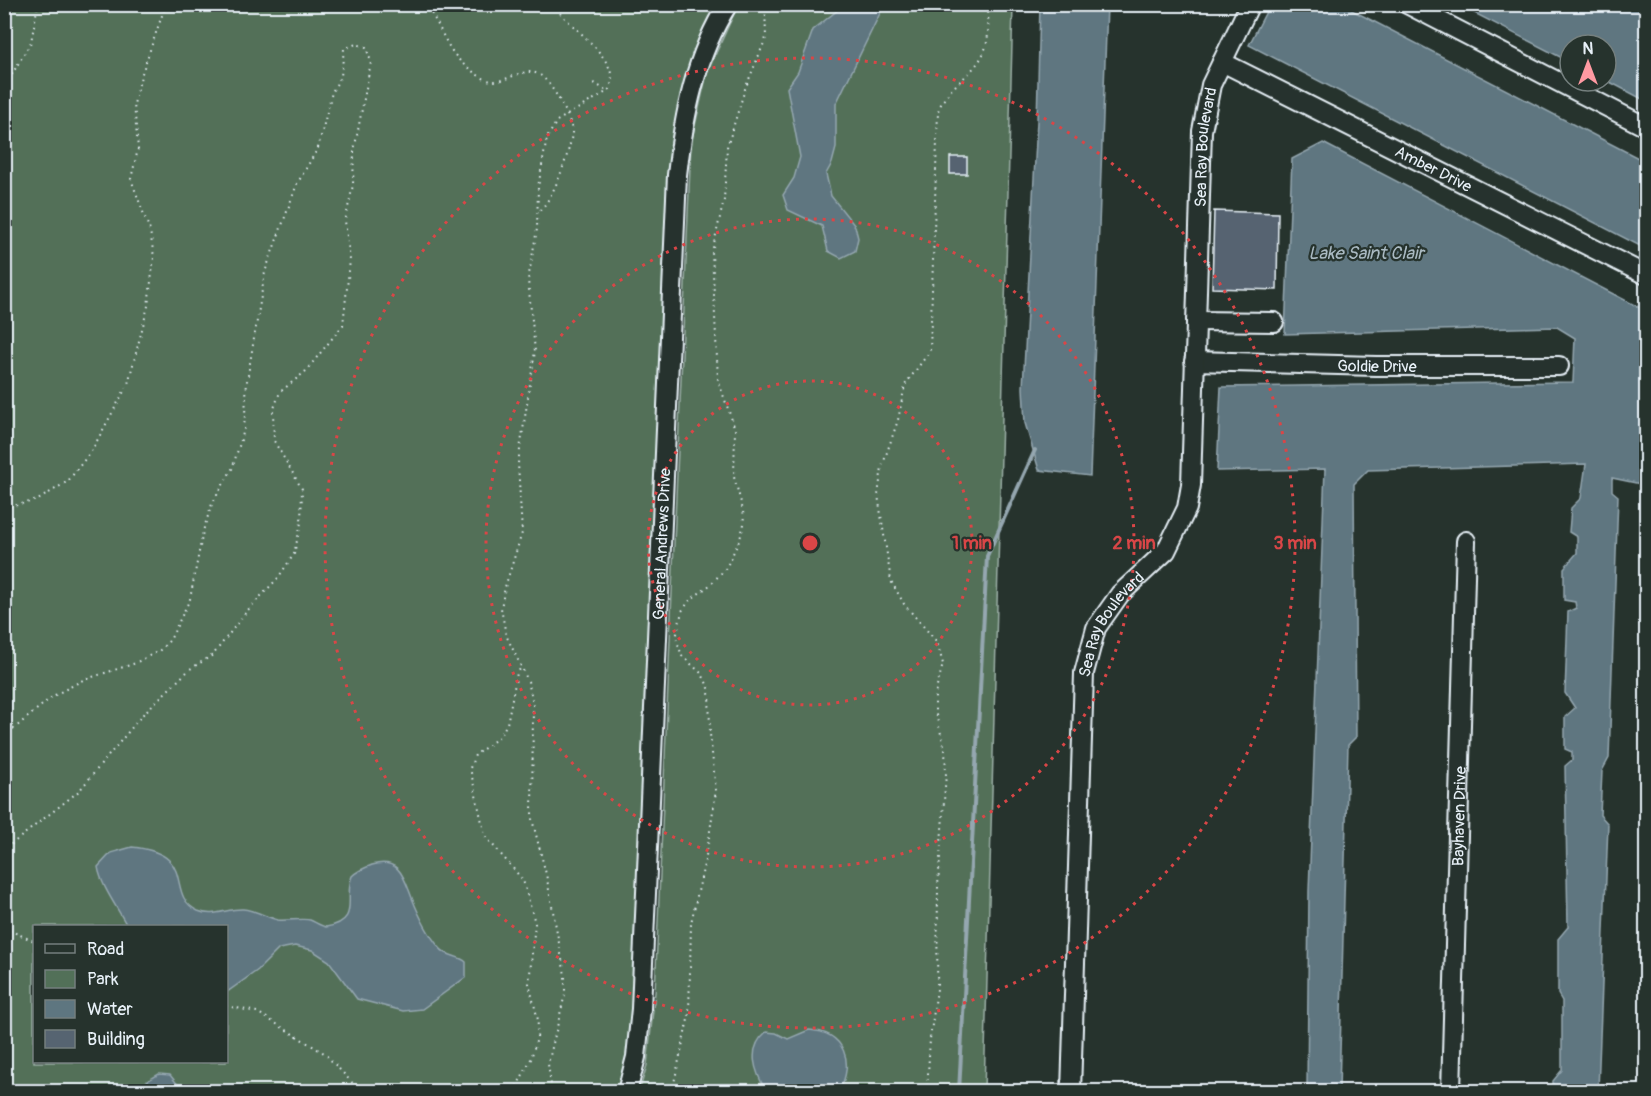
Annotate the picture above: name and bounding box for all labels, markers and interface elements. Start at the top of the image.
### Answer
north arrow [1558,33,1618,93]
text: N [1583,39,1594,59]
street label: Sea Ray Boulevard [1191,86,1221,207]
street label: Amber Drive [1392,142,1475,197]
water label: Lake Saint Clair [1308,242,1426,265]
street label: Goldie Drive [1337,356,1417,377]
street label: General Andrews Drive [649,467,675,620]
text: 1 min [952,532,992,555]
text: 2 min [1112,532,1156,555]
text: 3 min [1273,532,1317,555]
centre of rings [800,533,820,553]
street label: Sea Ray Boulevard [1074,568,1149,679]
street label: Bayhaven Drive [1448,766,1471,866]
legend [33,925,228,1063]
text: Road [87,938,124,961]
text: Park [87,968,119,991]
text: Water [87,998,133,1021]
text: Building [87,1028,145,1051]

